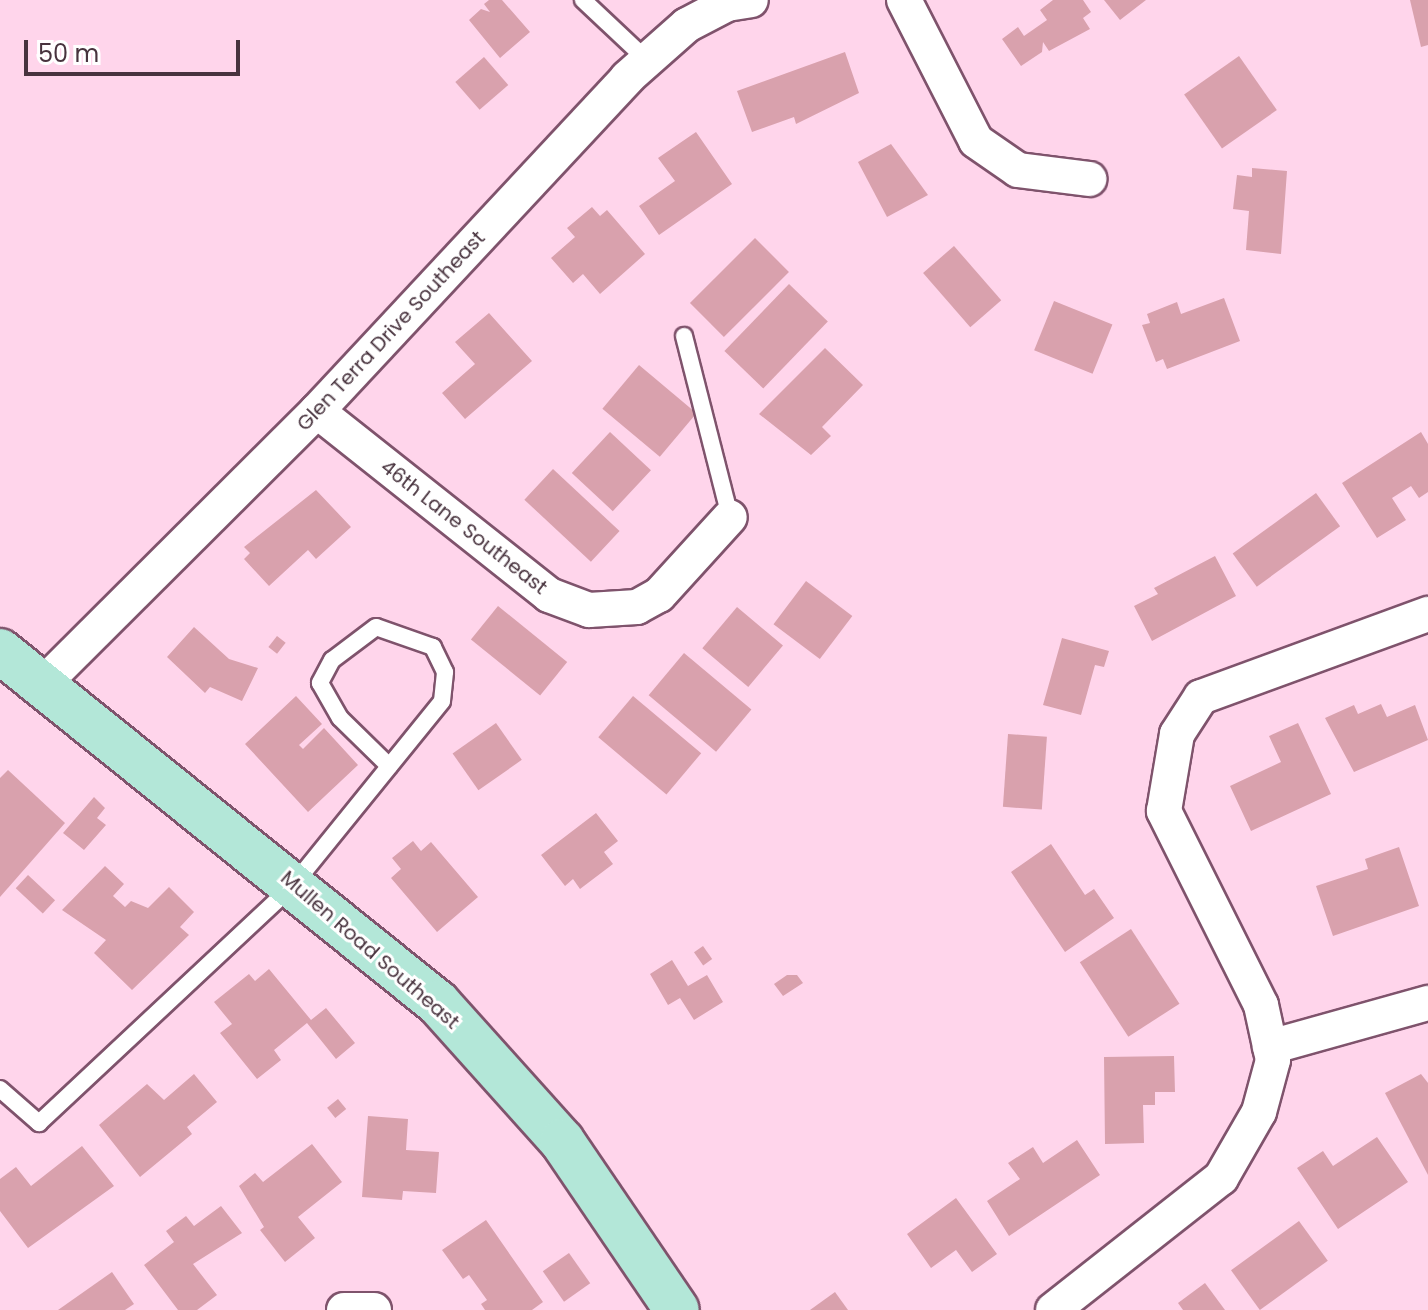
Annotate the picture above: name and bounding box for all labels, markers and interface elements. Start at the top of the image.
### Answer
scale bar [28,24,244,74]
text: 50 m [38,37,99,70]
street label: Glen Terra Drive Southeast [292,226,490,436]
street label: 46th Lane Southeast [376,455,552,599]
street label: Mullen Road Southeast [276,866,464,1034]

